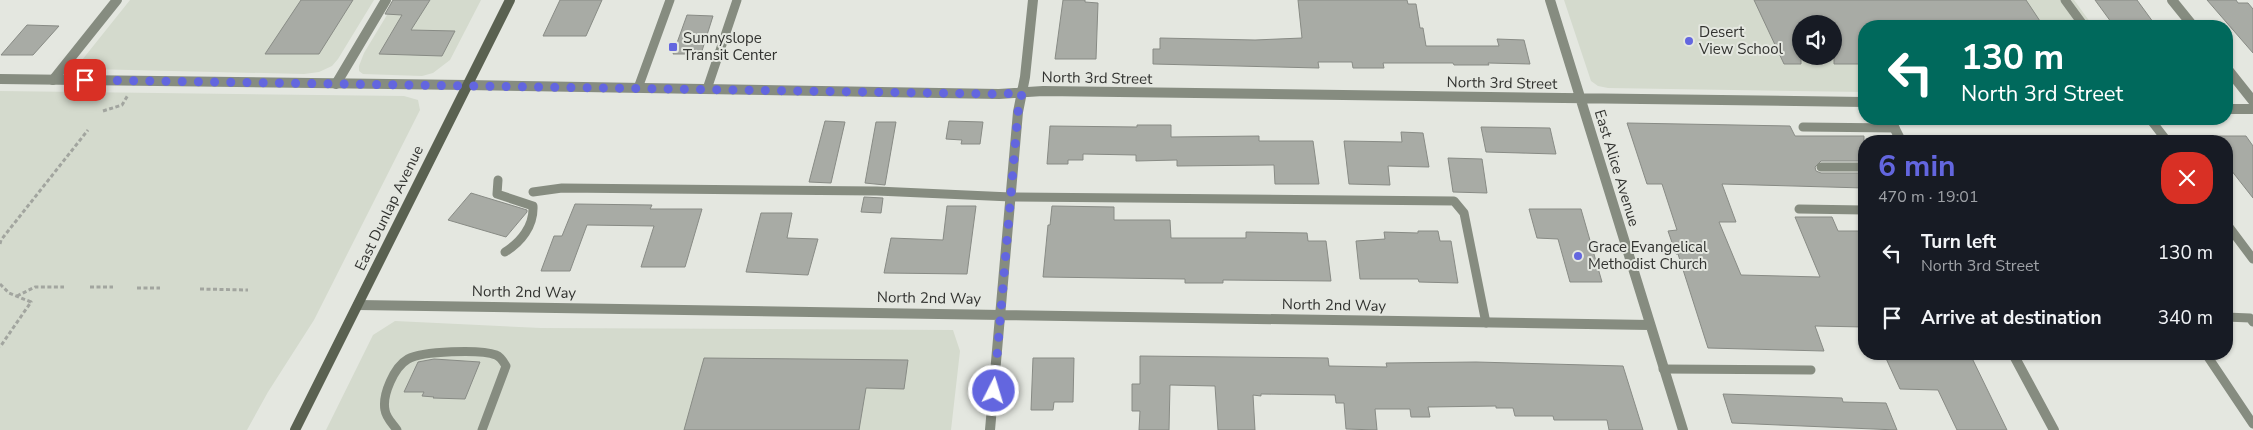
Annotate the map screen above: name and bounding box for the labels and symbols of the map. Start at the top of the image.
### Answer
place label: Desert View School [1698,22,1784,59]
place label: Sunnyslope Transit Center [683,28,778,65]
marker: Desert View School [1683,35,1695,47]
marker: Sunnyslope Transit Center [667,41,679,53]
pin [64,59,106,101]
street label: North 3rd Street [1042,67,1153,89]
street label: North 3rd Street [1447,72,1558,94]
street label: East Alice Avenue [1590,107,1644,229]
street label: East Dunlap Avenue [350,142,428,274]
place label: Grace Evangelical Methodist Church [1588,237,1708,274]
marker: Grace Evangelical Methodist Church [1572,250,1584,262]
street label: North 2nd Way [472,281,577,303]
street label: North 2nd Way [877,287,982,309]
street label: North 2nd Way [1282,294,1387,316]
position arrow [967,364,1019,416]

